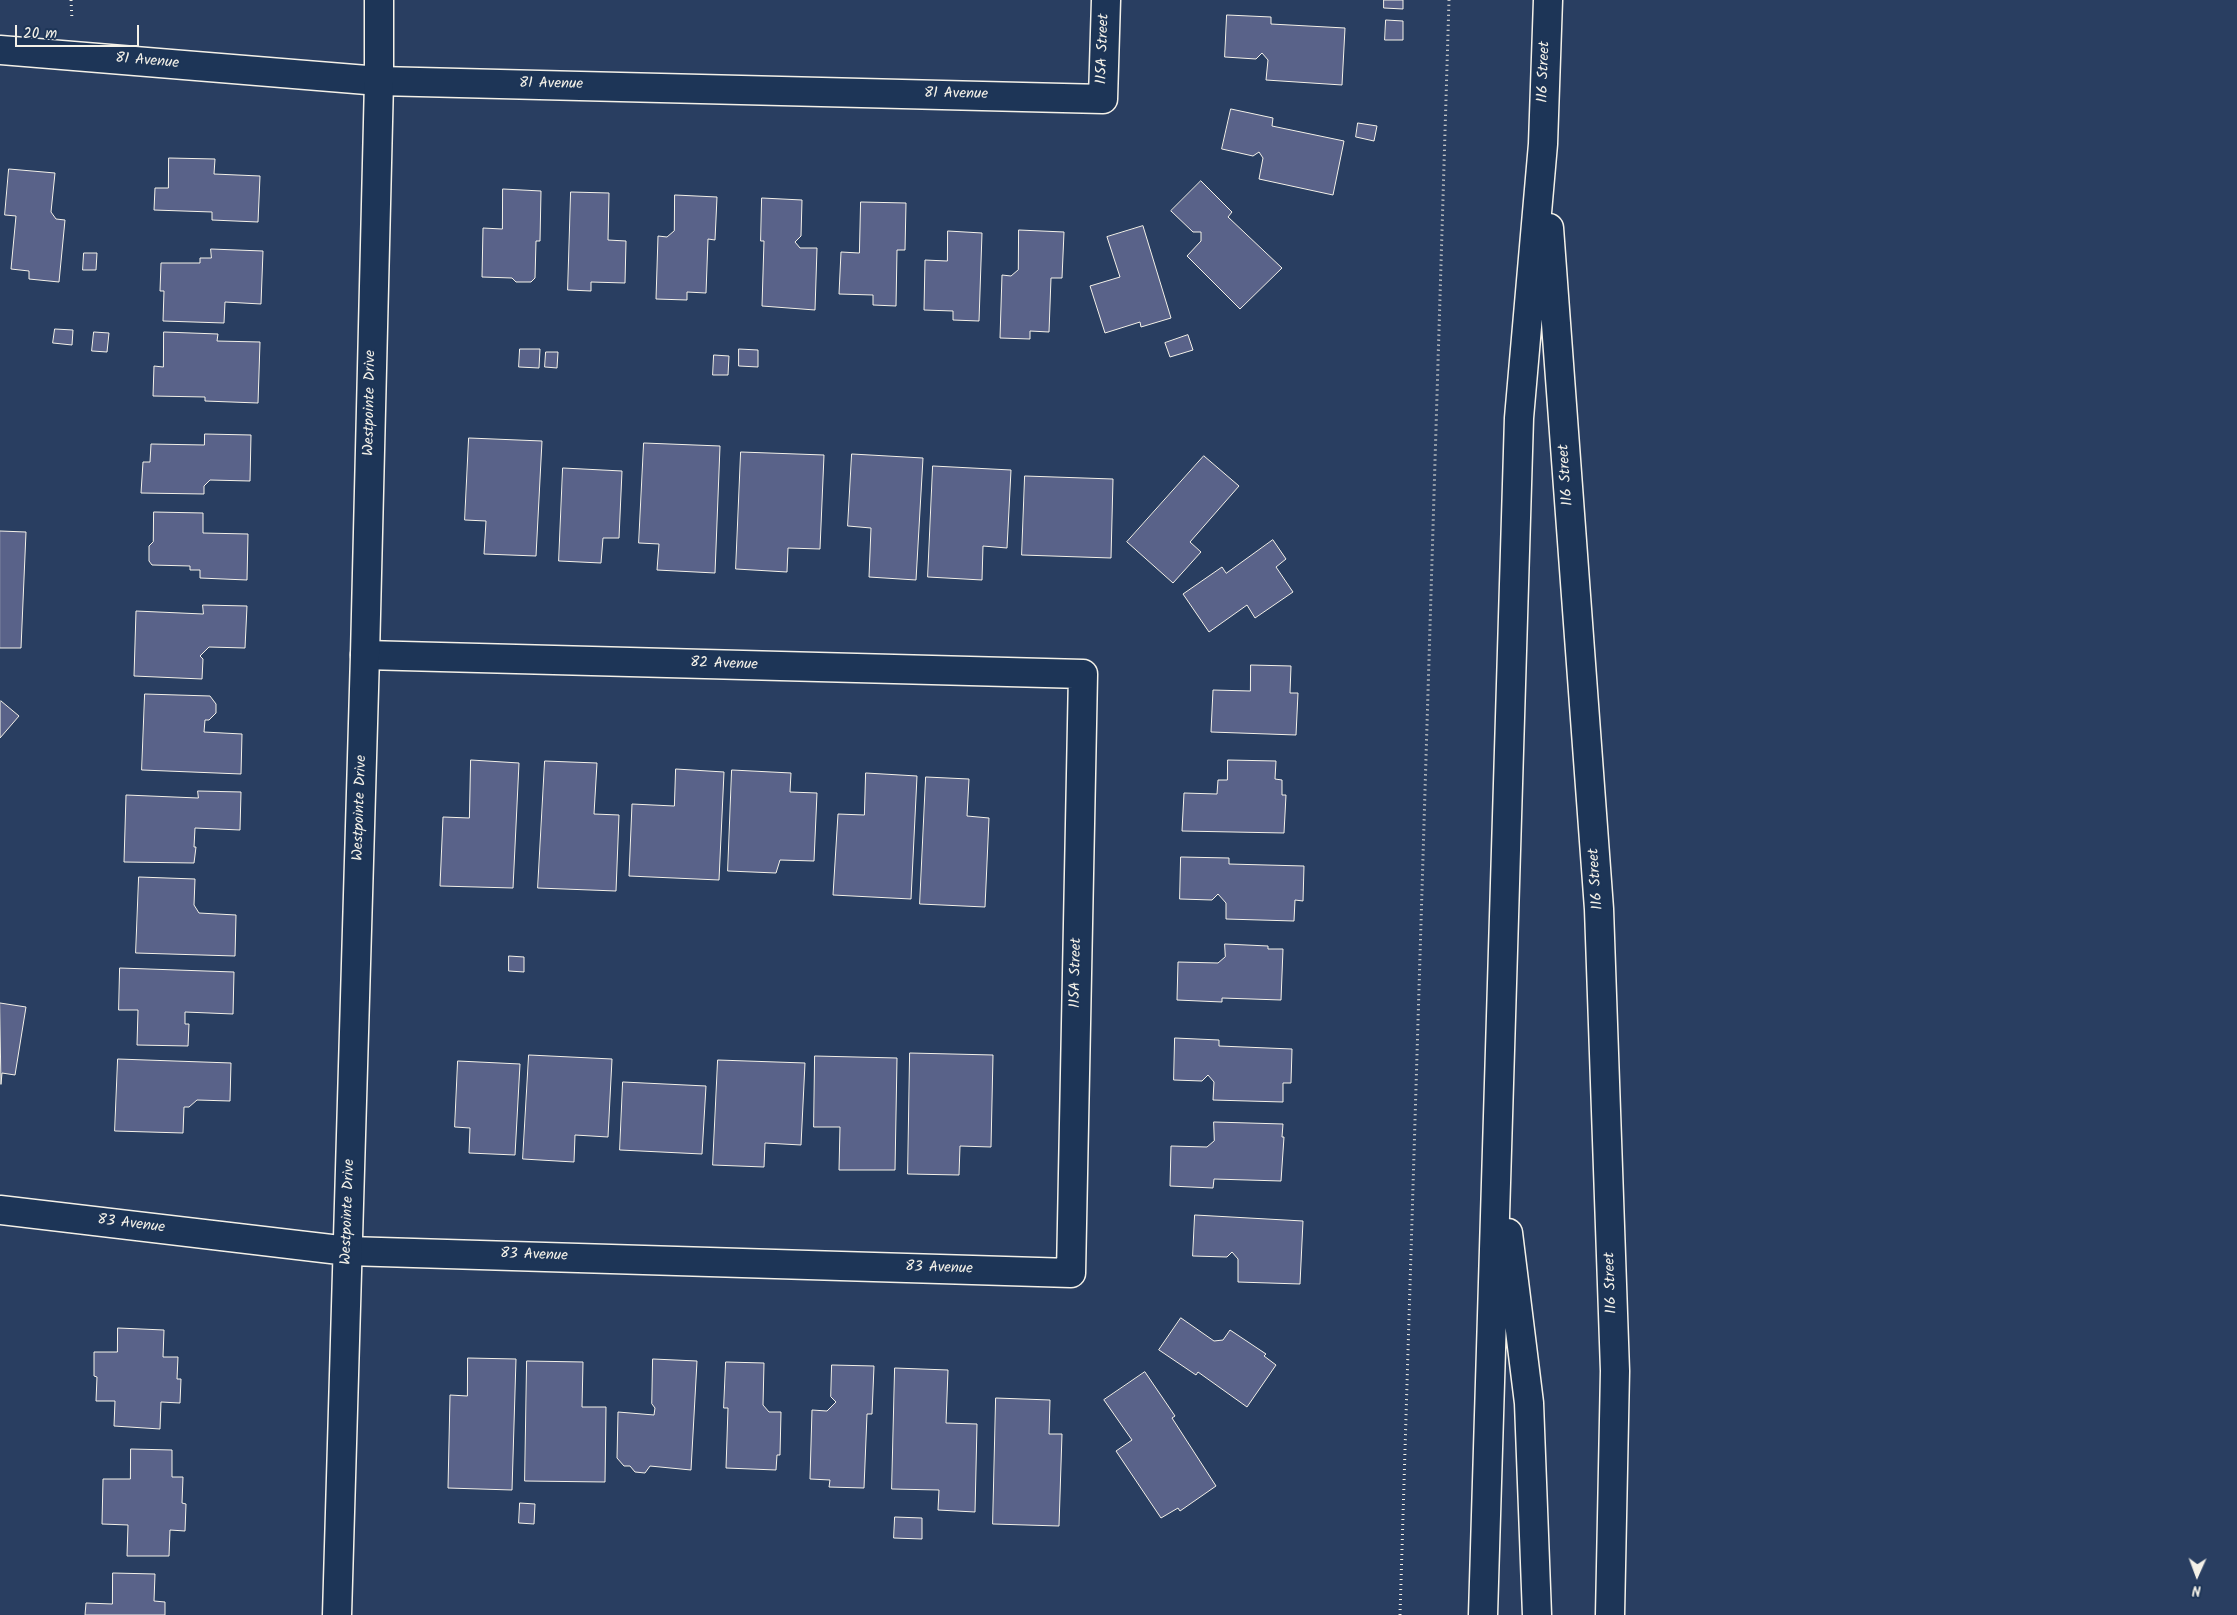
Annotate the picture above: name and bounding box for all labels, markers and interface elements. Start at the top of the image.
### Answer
street label: 115A Street [1094,13,1114,85]
scale bar [18,15,141,47]
text: 20 m [23,22,57,46]
street label: 116 Street [1535,41,1555,103]
street label: 81 Avenue [114,50,180,74]
street label: 81 Avenue [519,75,583,95]
street label: 81 Avenue [924,85,988,105]
street label: Westpointe Drive [361,350,381,456]
street label: 116 Street [1556,444,1578,506]
street label: 82 Avenue [690,655,758,675]
street label: Westpointe Drive [350,755,372,861]
street label: 116 Street [1586,848,1608,910]
street label: 115A Street [1067,938,1087,1008]
street label: Westpointe Drive [338,1159,360,1265]
street label: 83 Avenue [96,1212,166,1238]
street label: 83 Avenue [500,1246,568,1266]
street label: 116 Street [1602,1252,1622,1314]
street label: 83 Avenue [905,1259,973,1279]
north arrow [2172,1550,2222,1600]
text: N [2192,1579,2201,1601]

